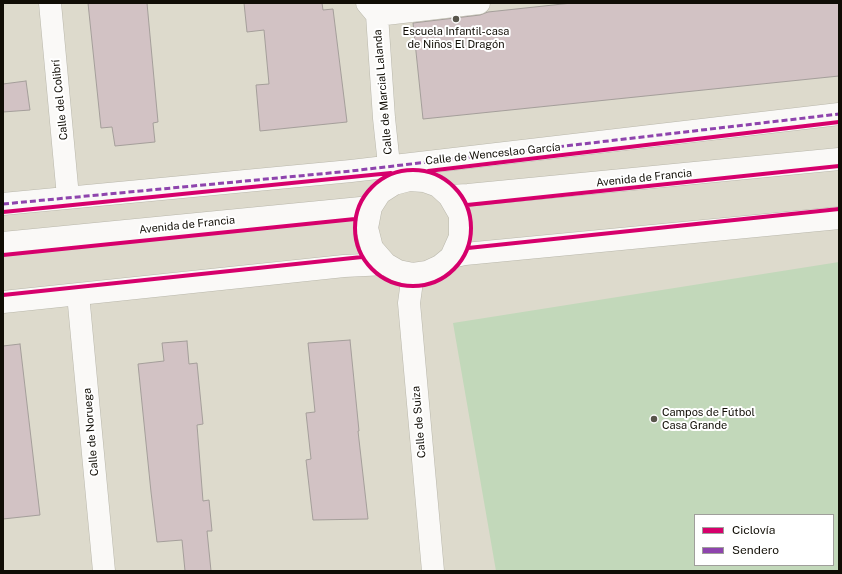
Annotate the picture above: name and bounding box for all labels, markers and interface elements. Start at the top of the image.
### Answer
marker: Escuela Infantil-casa de Niños El Dragón [451,14,461,24]
place label: Escuela Infantil-casa de Niños El Dragón [403,25,509,51]
street label: Calle de Marcial Lalanda [371,29,395,155]
street label: Calle del Colibrí [49,59,71,141]
street label: Calle de Wenceslao García [425,140,561,168]
street label: Avenida de Francia [595,166,693,190]
street label: Avenida de Francia [138,213,236,237]
street label: Calle de Suiza [409,385,429,459]
street label: Calle de Noruega [81,387,101,477]
place label: Campos de Fútbol Casa Grande [662,406,755,432]
marker: Campos de Fútbol Casa Grande [649,414,659,424]
legend [694,514,834,566]
text: Ciclovía [732,523,775,537]
text: Sendero [732,543,779,557]

